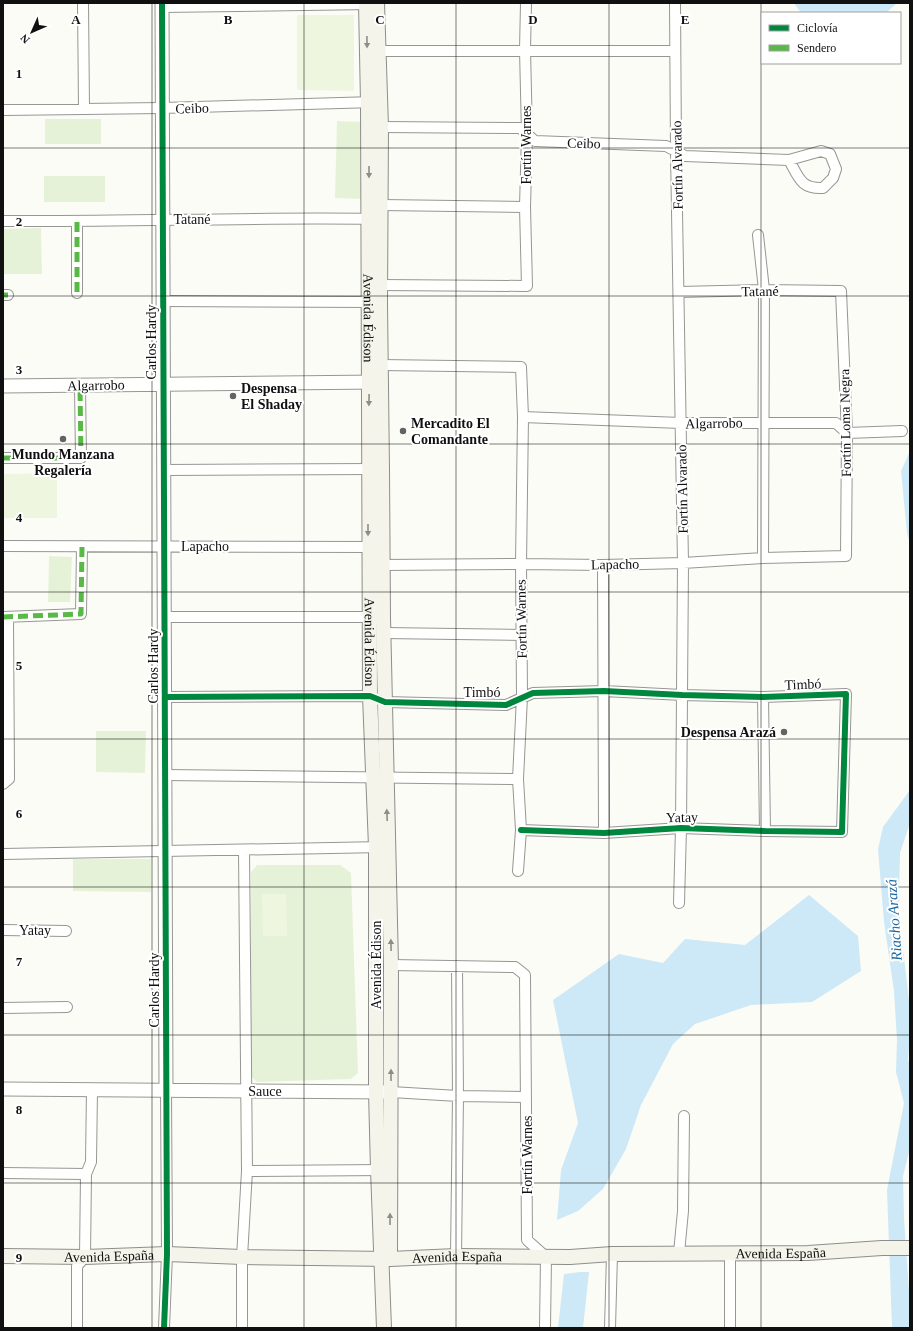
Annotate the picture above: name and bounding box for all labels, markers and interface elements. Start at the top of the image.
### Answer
north arrow [12,12,52,52]
text: A [71,12,81,27]
text: B [224,12,233,27]
text: C [375,12,385,27]
text: D [528,12,538,27]
text: E [681,12,689,27]
legend [761,12,901,64]
text: Ciclovía [797,21,838,35]
text: N [18,32,32,46]
one-way arrow [364,36,370,49]
text: Sendero [797,41,836,55]
text: 1 [16,66,22,81]
street label: Ceibo [175,100,209,117]
street label: Fortín Warnes [519,105,534,185]
street label: Fortín Alvarado [669,120,686,210]
street label: Ceibo [567,135,601,152]
one-way arrow [366,166,372,179]
street label: Tatané [173,212,211,227]
text: 2 [16,214,22,229]
street label: Avenida Édison [361,274,377,362]
street label: Tatané [741,284,779,299]
street label: Carlos Hardy [144,304,159,380]
text: 3 [16,362,23,377]
street label: Fortín Loma Negra [837,368,854,477]
street label: Algarrobo [67,377,125,394]
place label: Despensa El Shaday [241,381,302,412]
marker: Despensa El Shaday [228,391,238,401]
one-way arrow [366,394,372,407]
street label: Algarrobo [685,415,743,432]
place label: Mercadito El Comandante [411,416,490,447]
marker: Mercadito El Comandante [398,426,408,436]
marker: Mundo Manzana Regalería [58,434,68,444]
street label: Fortín Alvarado [674,444,691,534]
place label: Mundo Manzana Regalería [11,447,115,478]
text: 4 [16,510,23,525]
one-way arrow [365,524,371,537]
street label: Lapacho [181,539,229,554]
street label: Lapacho [591,557,639,572]
street label: Fortín Warnes [513,579,530,659]
street label: Avenida Édison [362,598,378,686]
street label: Carlos Hardy [146,628,161,704]
text: 5 [16,658,23,673]
street label: Timbó [784,676,822,693]
street label: Timbó [464,685,500,700]
place label: Despensa Arazá [681,725,776,740]
marker: Despensa Arazá [779,727,789,737]
text: 6 [16,806,23,821]
one-way arrow [384,809,391,821]
street label: Yatay [666,810,698,825]
water label: Riacho Arazá [883,878,905,962]
street label: Avenida Édison [368,921,384,1009]
street label: Yatay [19,923,51,938]
one-way arrow [388,938,394,951]
street label: Carlos Hardy [147,952,162,1028]
text: 7 [16,954,23,969]
one-way arrow [388,1068,394,1081]
street label: Sauce [248,1084,282,1099]
text: 8 [16,1102,23,1117]
street label: Fortín Warnes [520,1115,535,1195]
one-way arrow [387,1212,393,1225]
street label: Avenida España [735,1245,827,1261]
street label: Avenida España [64,1247,155,1265]
street label: Avenida España [411,1249,503,1266]
text: 9 [16,1250,23,1265]

